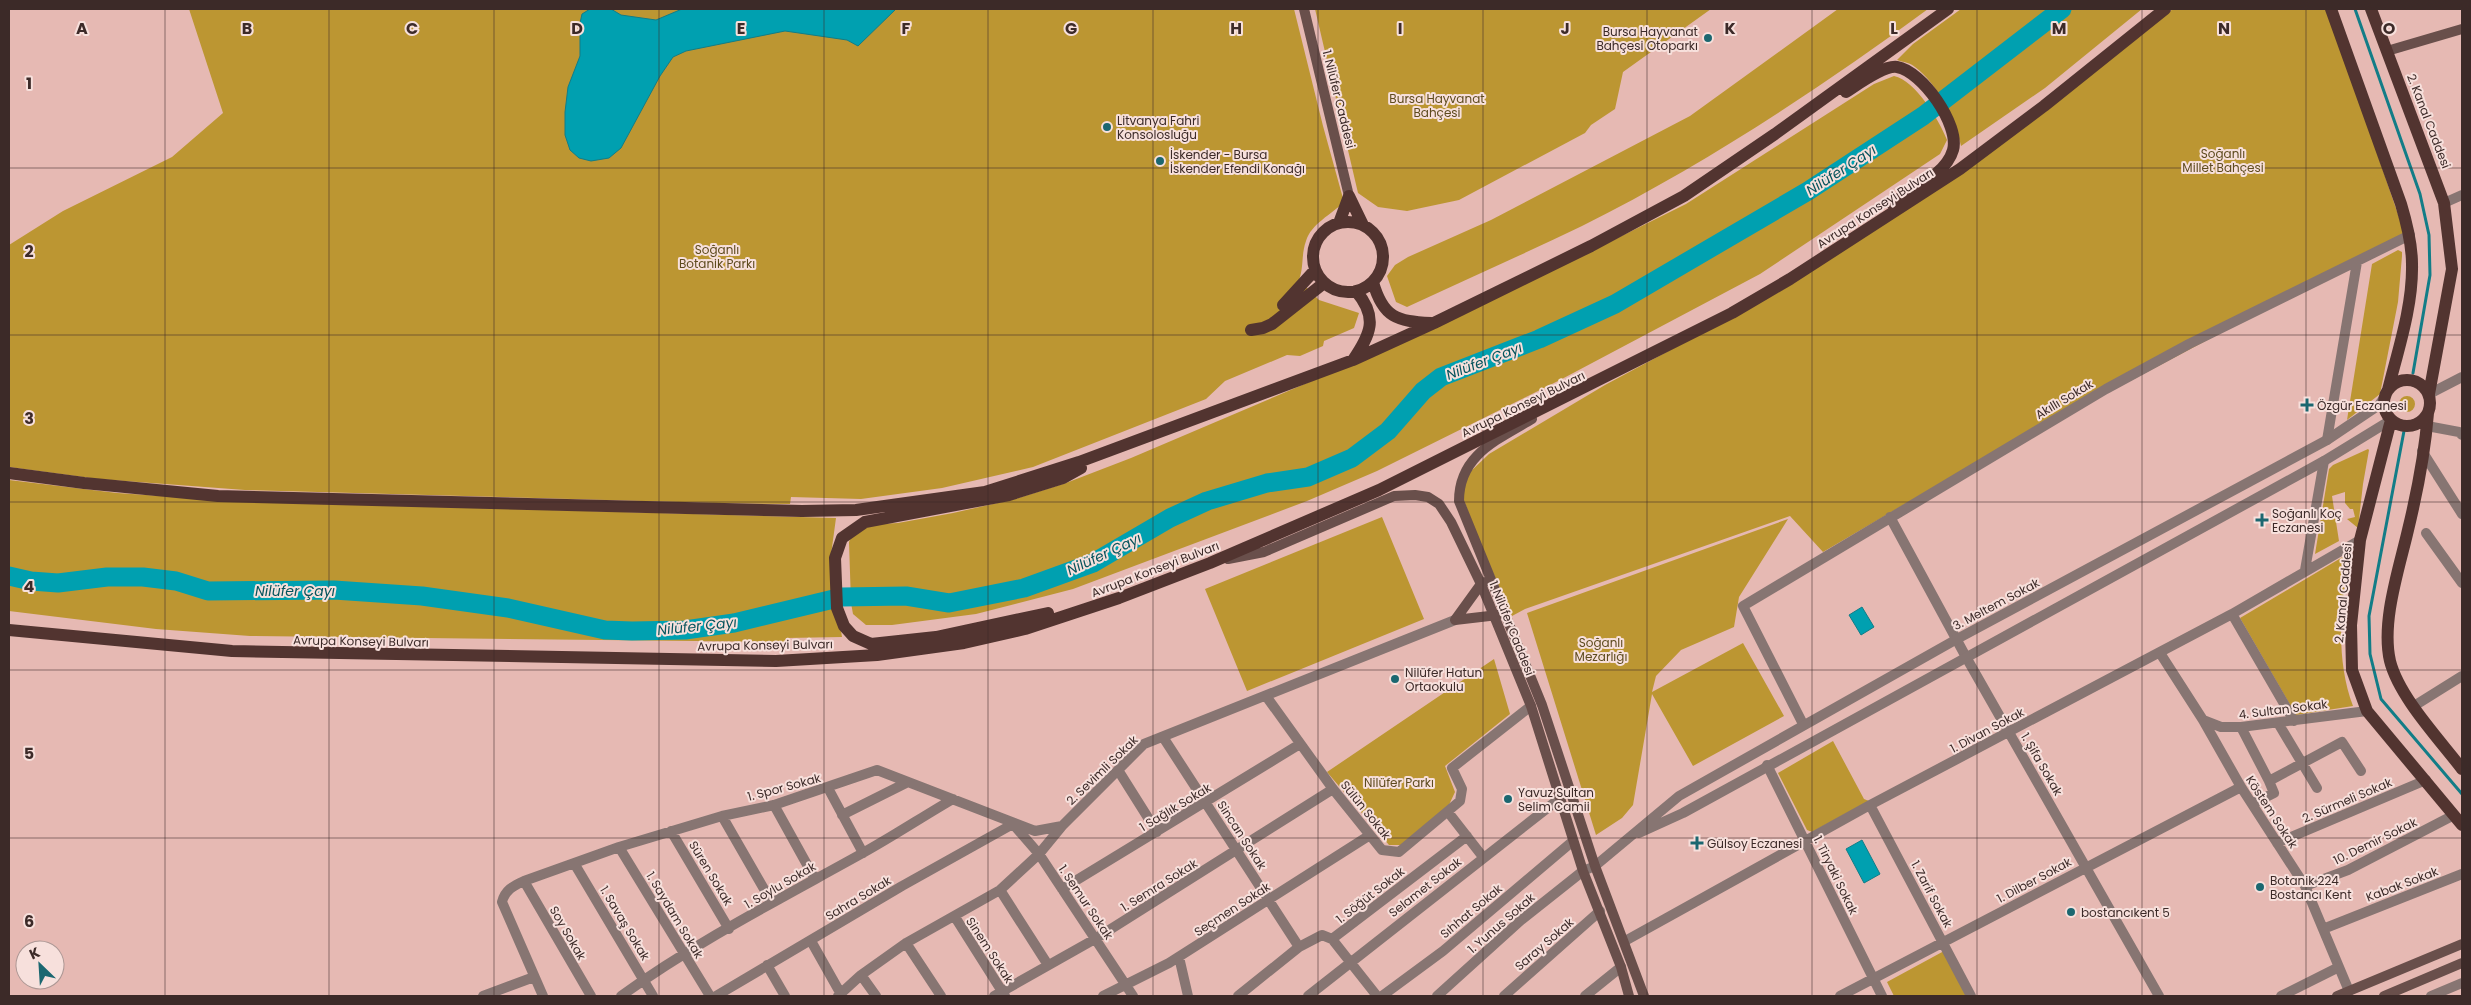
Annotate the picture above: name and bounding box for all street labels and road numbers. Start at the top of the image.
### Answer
street label: 1. Nilüfer Caddesi [1319,48,1359,150]
street label: 2. Kanal Caddesi [2403,71,2455,171]
street label: Avrupa Konseyi Bulvarı [1813,164,1937,252]
street label: Avrupa Konseyi Bulvarı [1458,367,1588,441]
street label: Akıllı Sokak [2032,375,2097,423]
street label: Avrupa Konseyi Bulvarı [1089,537,1221,601]
street label: 2. Kanal Caddesi [2330,542,2356,644]
street label: 3. Meltem Sokak [1950,574,2043,634]
street label: 1. Nilüfer Caddesi [1485,578,1539,678]
street label: Avrupa Konseyi Bulvarı [293,631,429,651]
street label: Avrupa Konseyi Bulvarı [697,635,833,655]
street label: 4. Sultan Sokak [2238,695,2329,723]
street label: 1. Divan Sokak [1947,703,2028,757]
street label: 1. Şifa Sokak [2017,729,2067,799]
street label: 2. Sevimli Sokak [1062,731,1142,809]
street label: 1. Spor Sokak [745,769,823,805]
street label: Köstem Sokak [2242,772,2302,852]
street label: 2. Sürmeli Sokak [2300,773,2395,827]
street label: Sülün Sokak [1337,777,1396,844]
street label: 1 Sağlık Sokak [1136,778,1215,835]
street label: Sincan Sokak [1213,797,1271,874]
street label: 10. Demir Sokak [2330,813,2420,869]
street label: 1. Tiryaki Sokak [1810,833,1863,918]
street label: Süren Sokak [685,837,737,909]
street label: Selamet Sokak [1385,853,1466,921]
street label: 1. Dilber Sokak [1994,853,2075,907]
street label: 1. Semra Sokak [1117,854,1201,915]
street label: 1. Soylu Sokak [741,857,820,912]
street label: 1. Zarif Sokak [1907,857,1957,931]
street label: 1. Semur Sokak [1055,861,1118,943]
street label: 1. Söğüt Sokak [1332,862,1409,927]
street label: Kabak Sokak [2363,862,2441,906]
street label: 1. Saydam Sokak [642,868,708,962]
street label: Sahra Sokak [822,871,895,924]
street label: Seçmen Sokak [1191,878,1274,940]
street label: Sıhhat Sokak [1436,879,1506,942]
street label: 1. Savaş Sokak [596,883,654,964]
street label: 1. Yunus Sokak [1464,888,1539,957]
street label: Soy Sokak [546,903,591,964]
street label: Saray Sokak [1511,913,1578,974]
street label: Sinem Sokak [962,914,1018,987]

